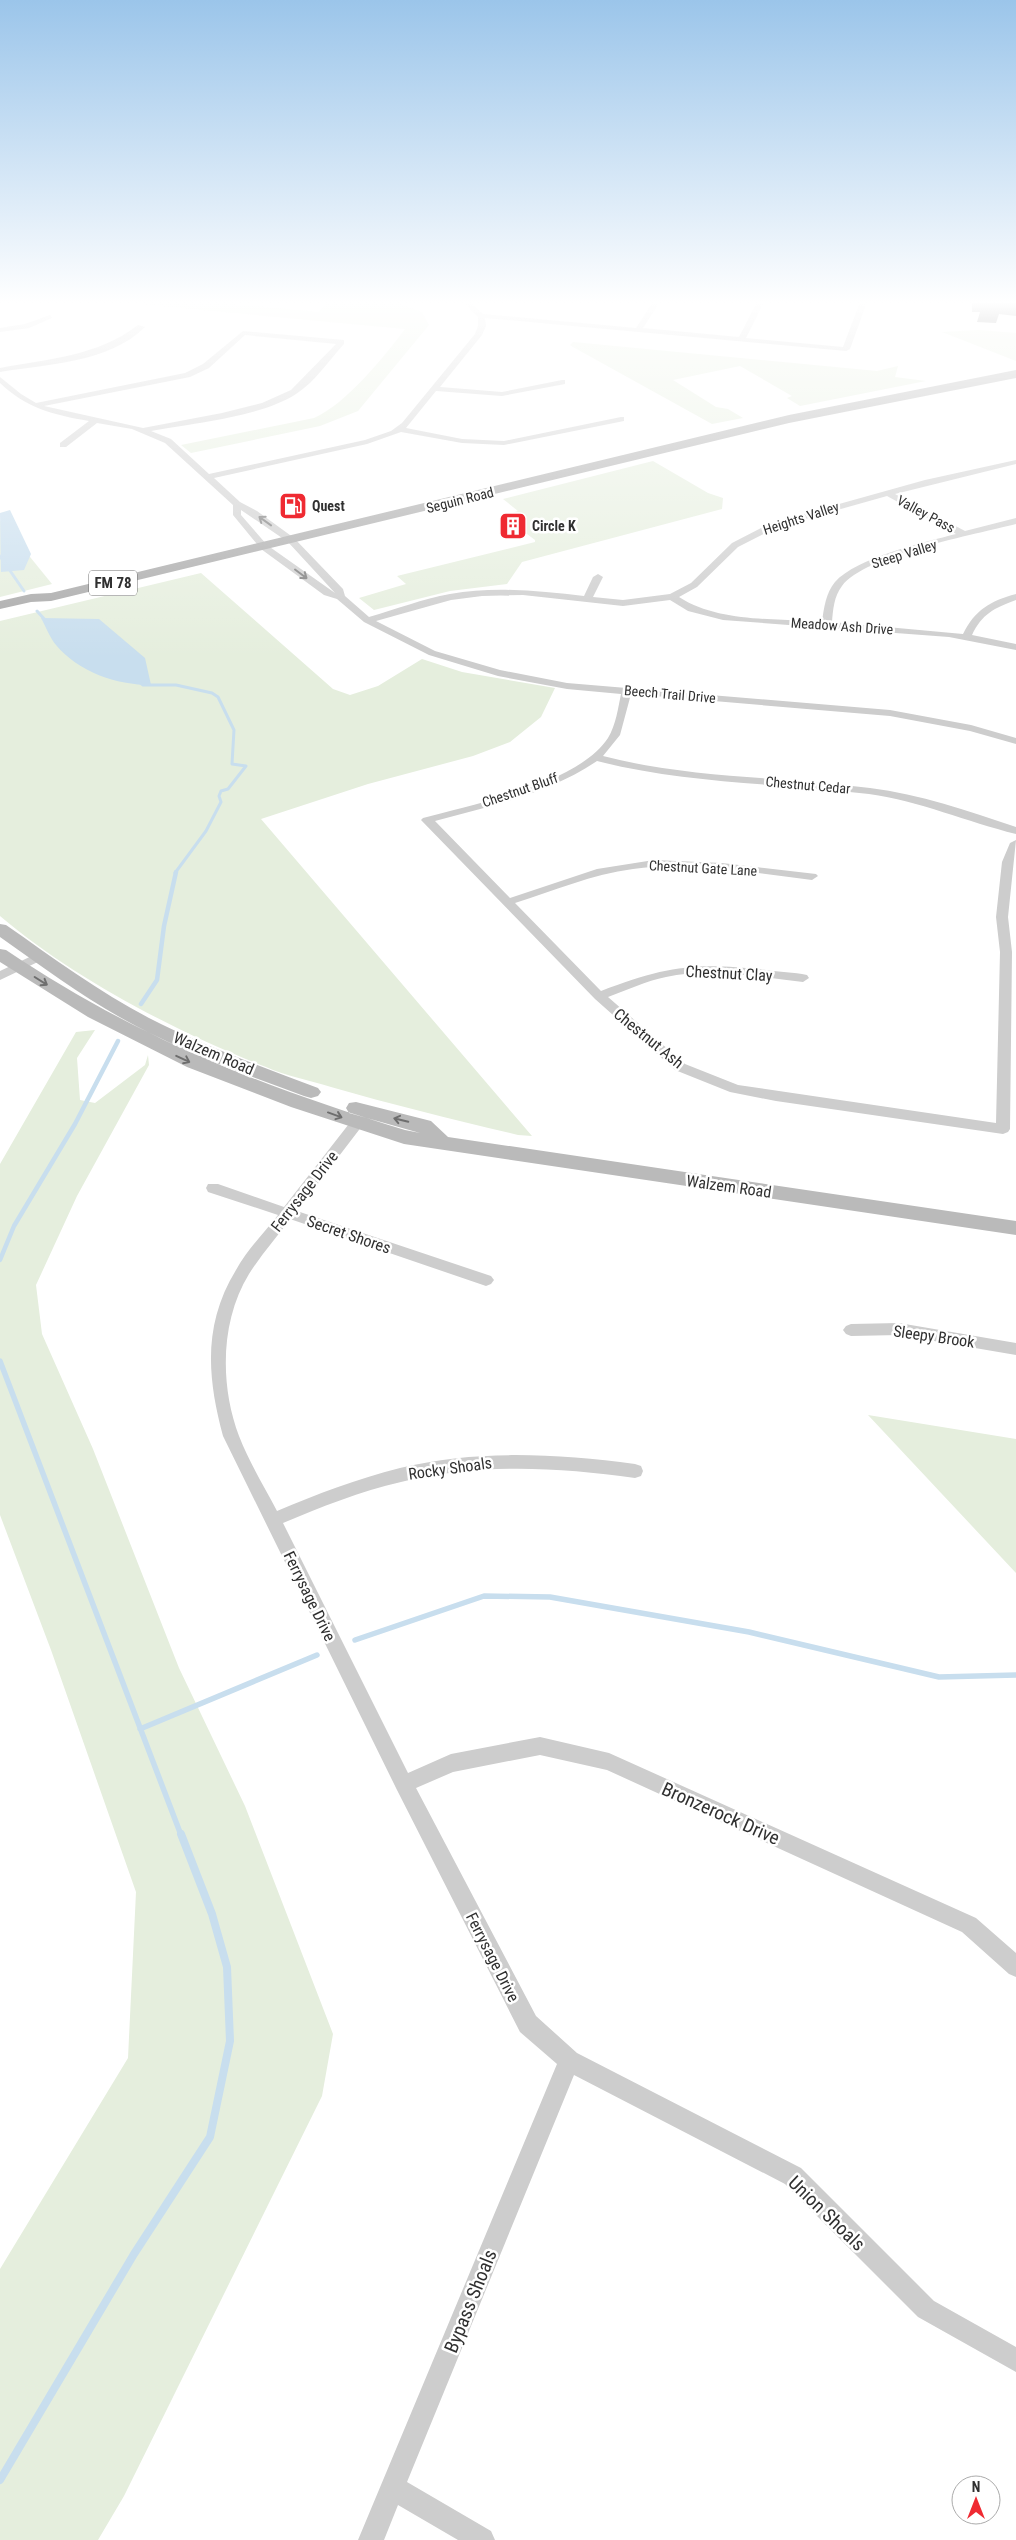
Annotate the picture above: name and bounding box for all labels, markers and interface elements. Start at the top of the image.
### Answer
street label: Seguin Road [425,484,495,516]
fuel station icon: Quest [278,491,308,521]
street label: Valley Pass [894,492,958,536]
place label: Quest [312,498,345,514]
street label: Heights Valley [761,498,841,538]
building icon: Circle K [498,511,528,541]
one-way arrow [258,516,272,526]
place label: Circle K [532,518,576,534]
street label: Steep Valley [869,536,939,572]
one-way arrow [294,569,308,579]
road number: FM 78 [89,570,137,596]
street label: Meadow Ash Drive [790,614,894,638]
street label: Beech Trail Drive [623,682,717,706]
street label: Chestnut Bluff [480,769,561,810]
street label: Chestnut Cedar [765,773,851,797]
street label: Chestnut Gate Lane [649,857,758,879]
street label: Chestnut Clay [685,962,773,985]
one-way arrow [33,976,47,986]
street label: Chestnut Ash [610,1004,687,1072]
street label: Walzem Road [171,1028,257,1079]
one-way arrow [175,1054,190,1064]
one-way arrow [327,1111,343,1121]
one-way arrow [393,1115,409,1124]
street label: Ferrysage Drive [267,1147,342,1236]
street label: Walzem Road [685,1171,773,1202]
street label: Secret Shores [304,1211,393,1258]
street label: Sleepy Brook [892,1321,977,1352]
street label: Rocky Shoals [407,1453,493,1484]
street label: Ferrysage Drive [280,1548,339,1644]
street label: Bronzerock Drive [658,1777,783,1850]
street label: Ferrysage Drive [462,1909,523,2005]
street label: Union Shoals [783,2171,870,2256]
street label: Bypass Shoals [439,2246,502,2356]
north arrow [951,2475,1001,2525]
text: N [972,2479,980,2495]

